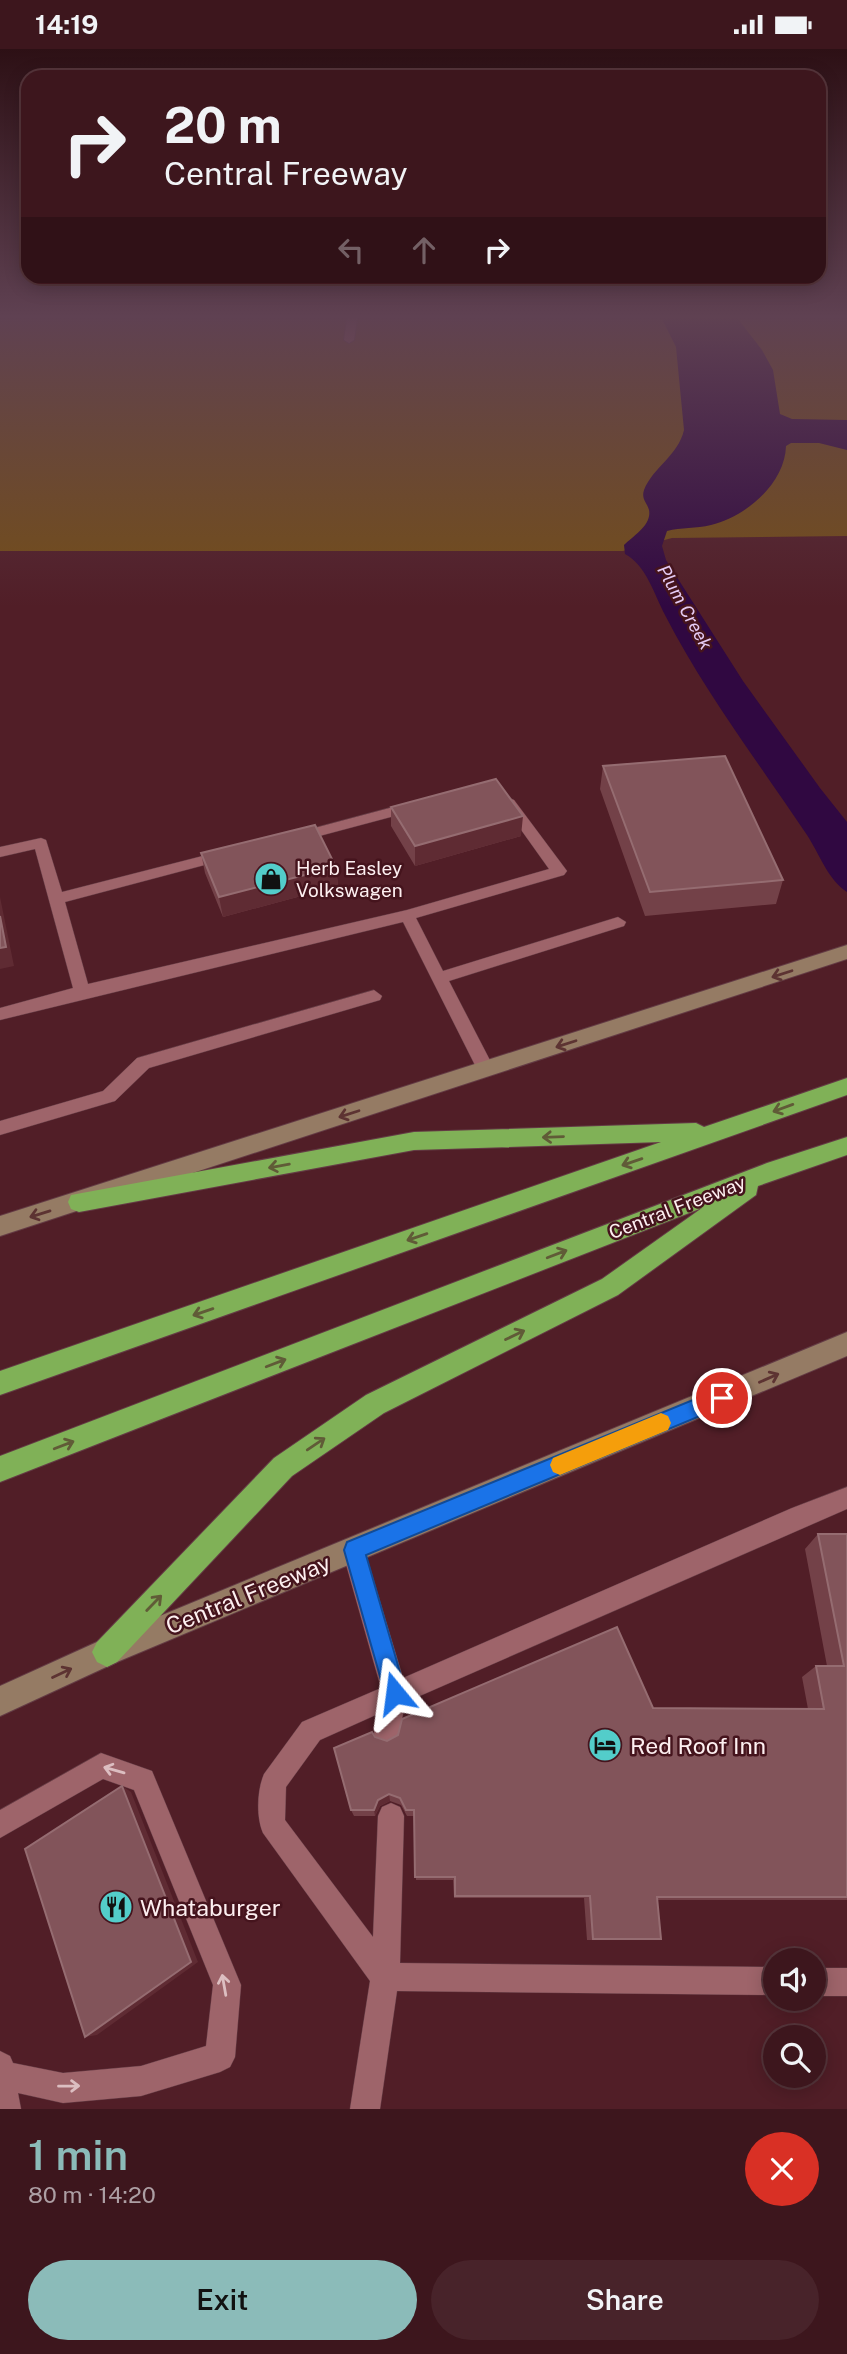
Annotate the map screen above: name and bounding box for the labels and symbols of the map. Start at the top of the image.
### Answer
water label: Plum Creek [653,561,717,653]
place label: Herb Easley Volkswagen [296,857,403,901]
shop icon: Herb Easley Volkswagen [252,860,290,898]
one-way arrow [771,968,793,981]
one-way arrow [555,1039,577,1051]
one-way arrow [773,1103,795,1115]
one-way arrow [339,1109,361,1122]
one-way arrow [542,1130,565,1143]
one-way arrow [622,1157,644,1169]
one-way arrow [268,1160,291,1173]
street label: Central Freeway [606,1171,748,1243]
one-way arrow [29,1209,51,1222]
one-way arrow [407,1232,429,1244]
one-way arrow [545,1247,567,1259]
one-way arrow [192,1307,214,1319]
one-way arrow [504,1327,525,1341]
one-way arrow [264,1355,286,1368]
pin [692,1368,752,1428]
one-way arrow [758,1371,780,1384]
one-way arrow [52,1437,74,1450]
one-way arrow [306,1437,325,1452]
street label: Central Freeway [162,1549,334,1639]
one-way arrow [145,1595,162,1612]
position arrow [358,1656,432,1730]
one-way arrow [51,1666,72,1679]
hotel icon: Red Roof Inn [586,1726,624,1764]
place label: Red Roof Inn [630,1732,766,1759]
one-way arrow [103,1762,125,1775]
restaurant icon: Whataburger [97,1888,135,1926]
place label: Whataburger [140,1894,281,1921]
one-way arrow [217,1974,230,1997]
one-way arrow [57,2079,80,2093]

